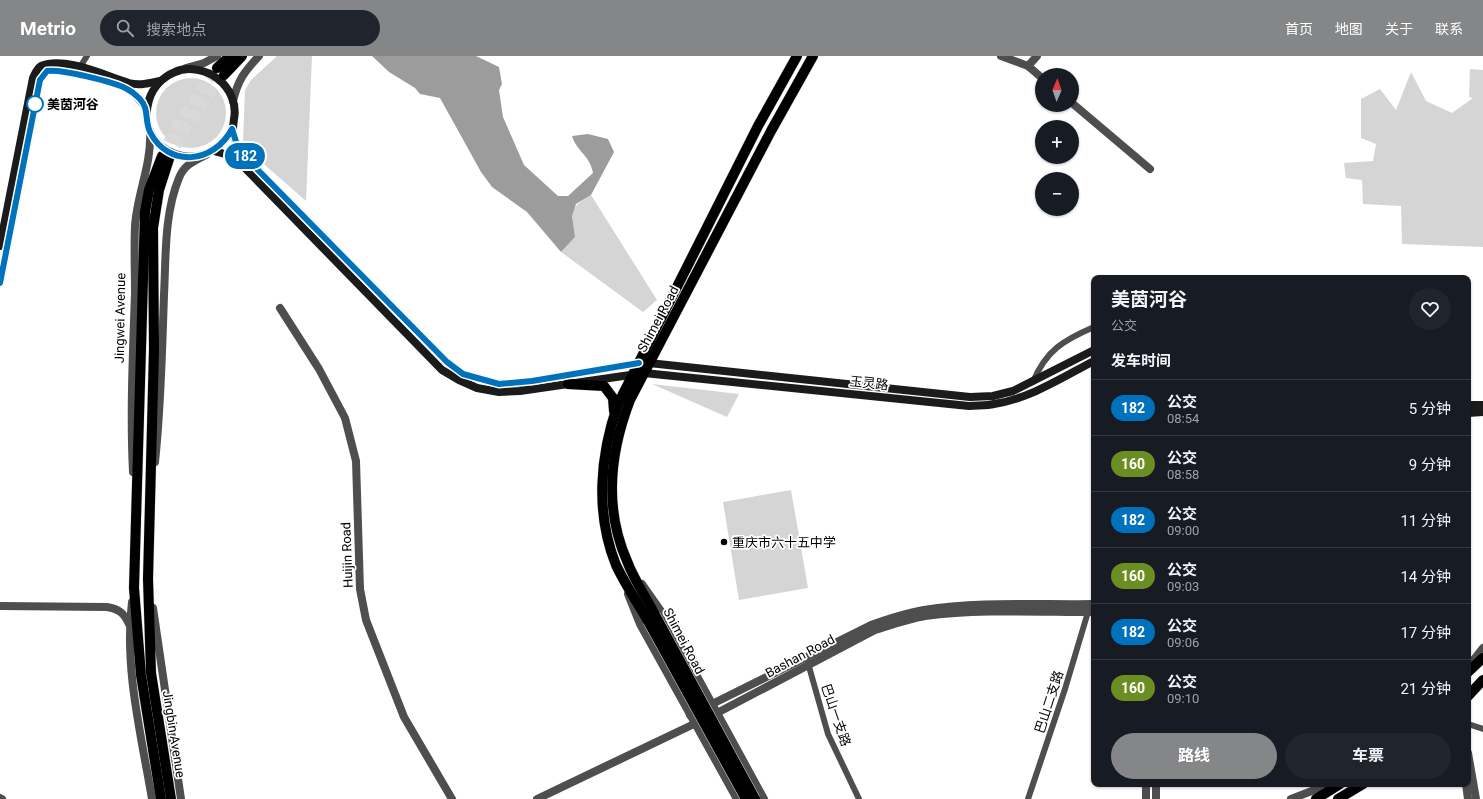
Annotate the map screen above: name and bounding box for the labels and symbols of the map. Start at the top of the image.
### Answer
north arrow [1035,68,1079,112]
marker: 美茵河谷 [26,95,44,113]
place label: 美茵河谷 [47,97,99,112]
line badge: 182 [222,143,268,169]
street label: Jingwei Avenue [112,273,128,363]
street label: Shimei Road [634,283,682,355]
street label: 玉灵路 [849,374,889,392]
street label: Huijin Road [338,522,356,588]
place label: 重庆市六十五中学 [732,535,836,550]
marker: 重庆市六十五中学 [719,537,729,547]
street label: Shimei Road [660,605,708,677]
street label: Bashan Road [763,631,837,681]
street label: 巴山二支路 [1032,669,1066,735]
street label: 巴山一支路 [818,682,854,748]
street label: Jingbin Avenue [160,689,188,779]

